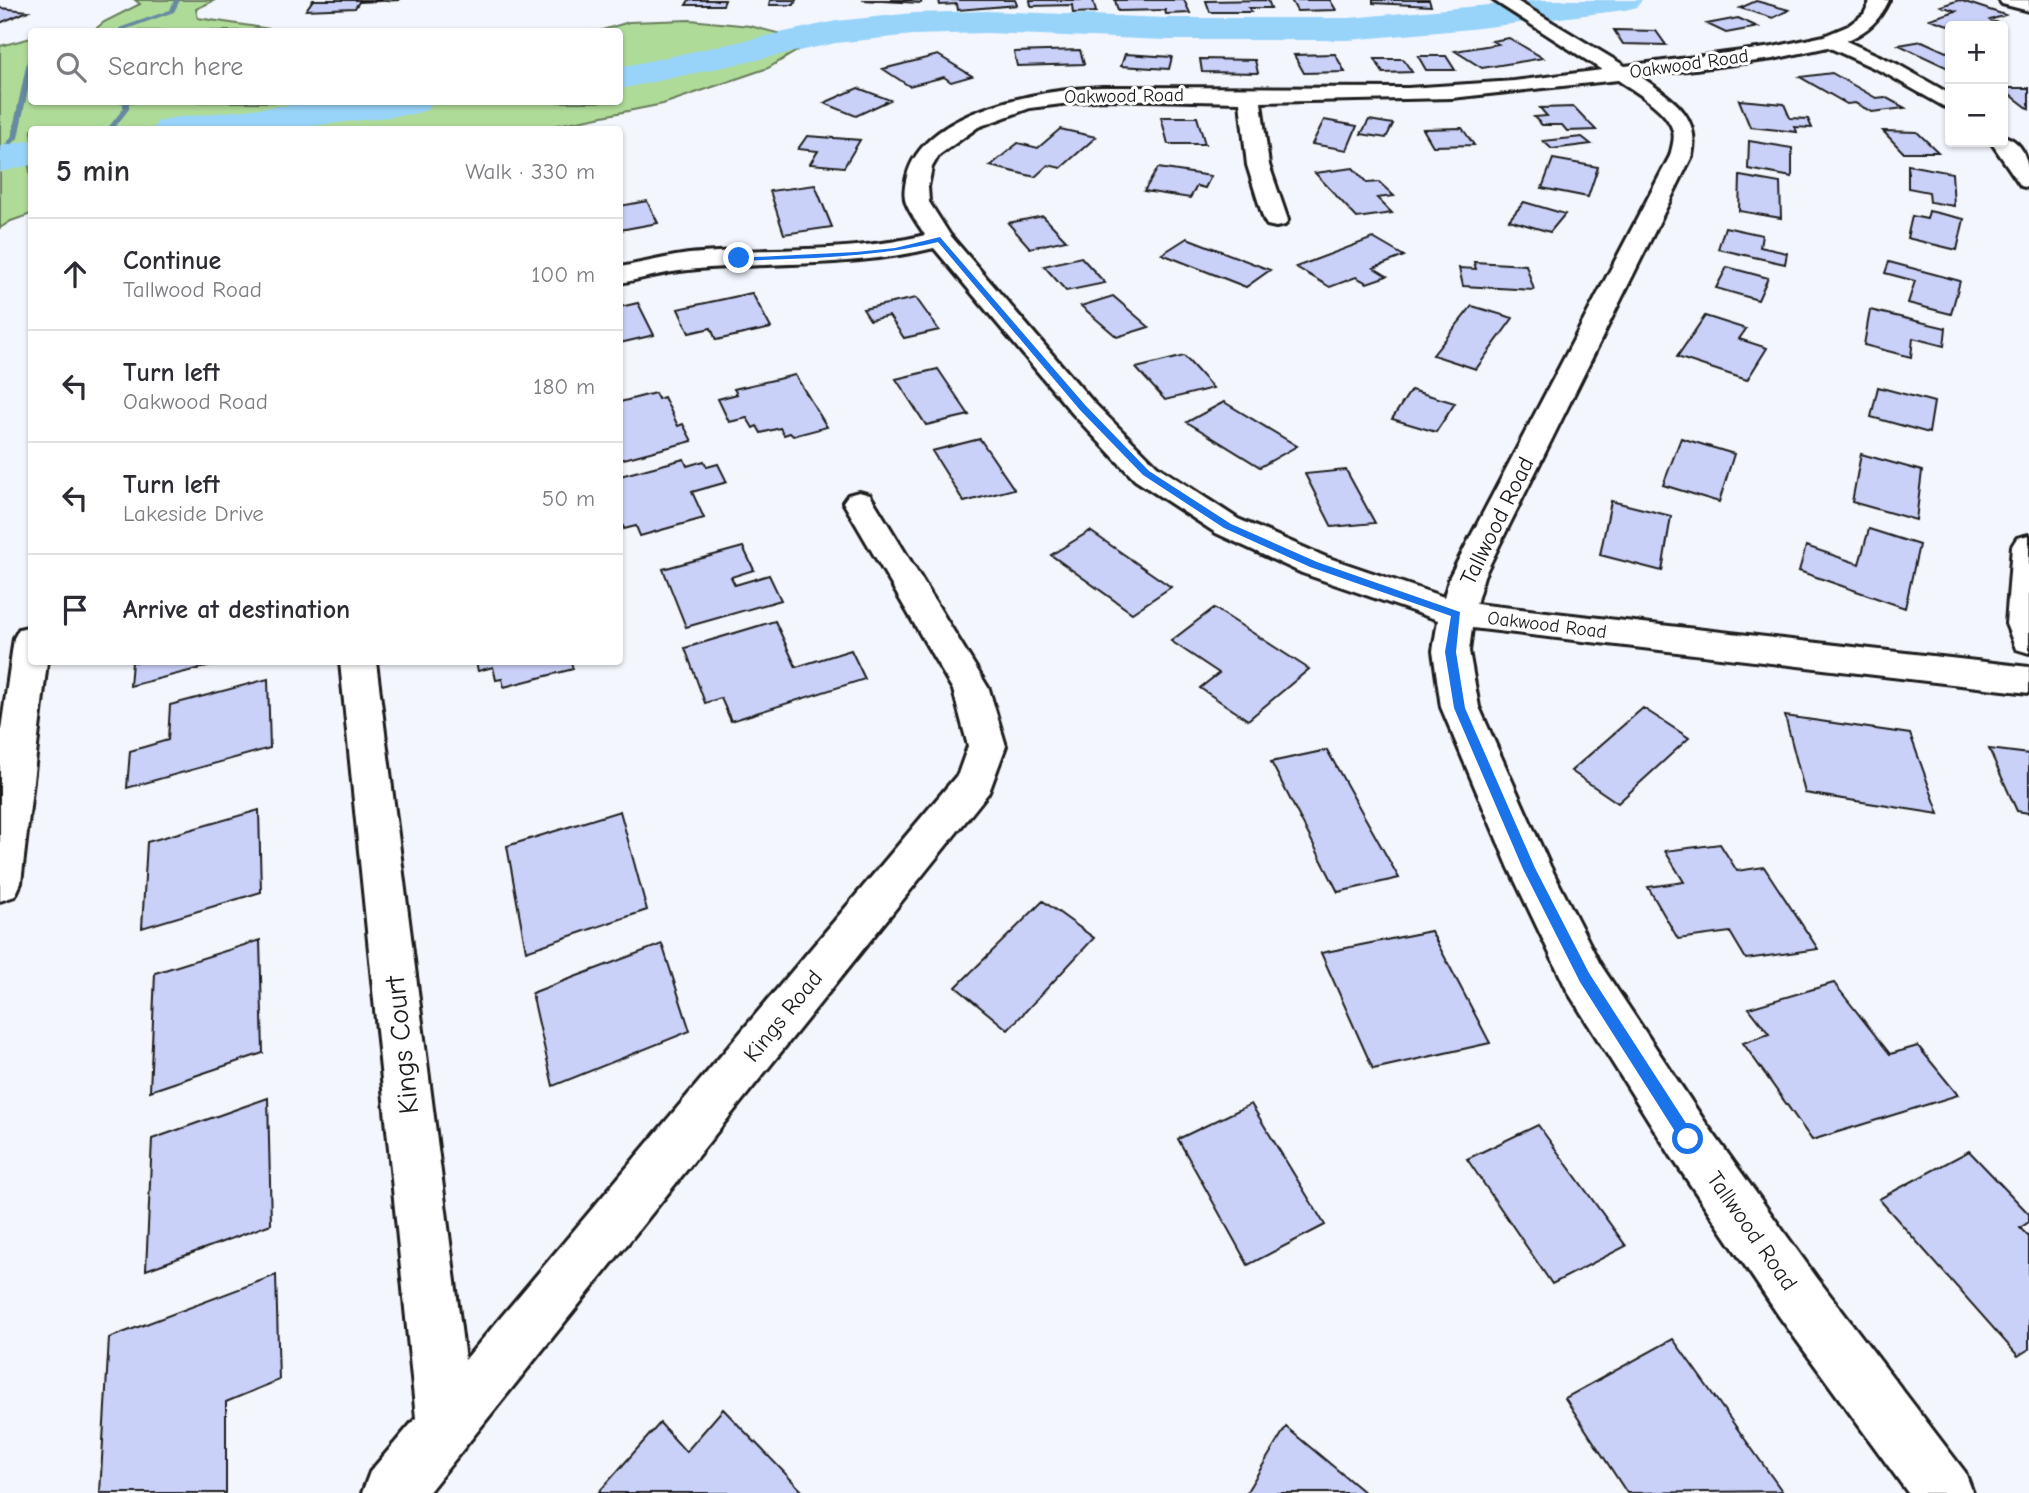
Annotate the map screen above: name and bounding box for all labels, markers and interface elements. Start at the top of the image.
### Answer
map controls [1945,21,2008,147]
button: + [1945,21,2008,84]
search box [28,28,623,105]
street label: Oakwood Road [1628,45,1750,83]
icon: search [52,48,90,86]
text: Search here [108,52,243,82]
street label: Oakwood Road [1064,84,1184,108]
button: − [1945,84,2008,147]
text: 5 min [56,154,130,189]
text: Walk · 330 m [465,158,595,185]
route end [723,242,754,273]
text: Continue [123,246,221,276]
icon: ahead [56,255,94,293]
text: 100 m [531,261,595,288]
text: Tallwood Road [123,276,262,303]
text: Turn left [123,358,220,388]
icon: left [56,367,94,405]
text: 180 m [533,373,595,400]
text: Oakwood Road [123,388,268,415]
street label: Tallwood Road [1454,453,1540,589]
text: Turn left [123,470,220,500]
icon: left [56,479,94,517]
text: 50 m [542,485,595,512]
text: Lakeside Drive [123,500,264,527]
icon: arrive [56,591,94,629]
text: Arrive at destination [123,595,350,625]
street label: Oakwood Road [1486,607,1608,643]
street label: Kings Road [738,965,828,1067]
street label: Kings Court [379,973,425,1116]
route start [1672,1123,1703,1154]
street label: Tallwood Road [1701,1166,1803,1296]

